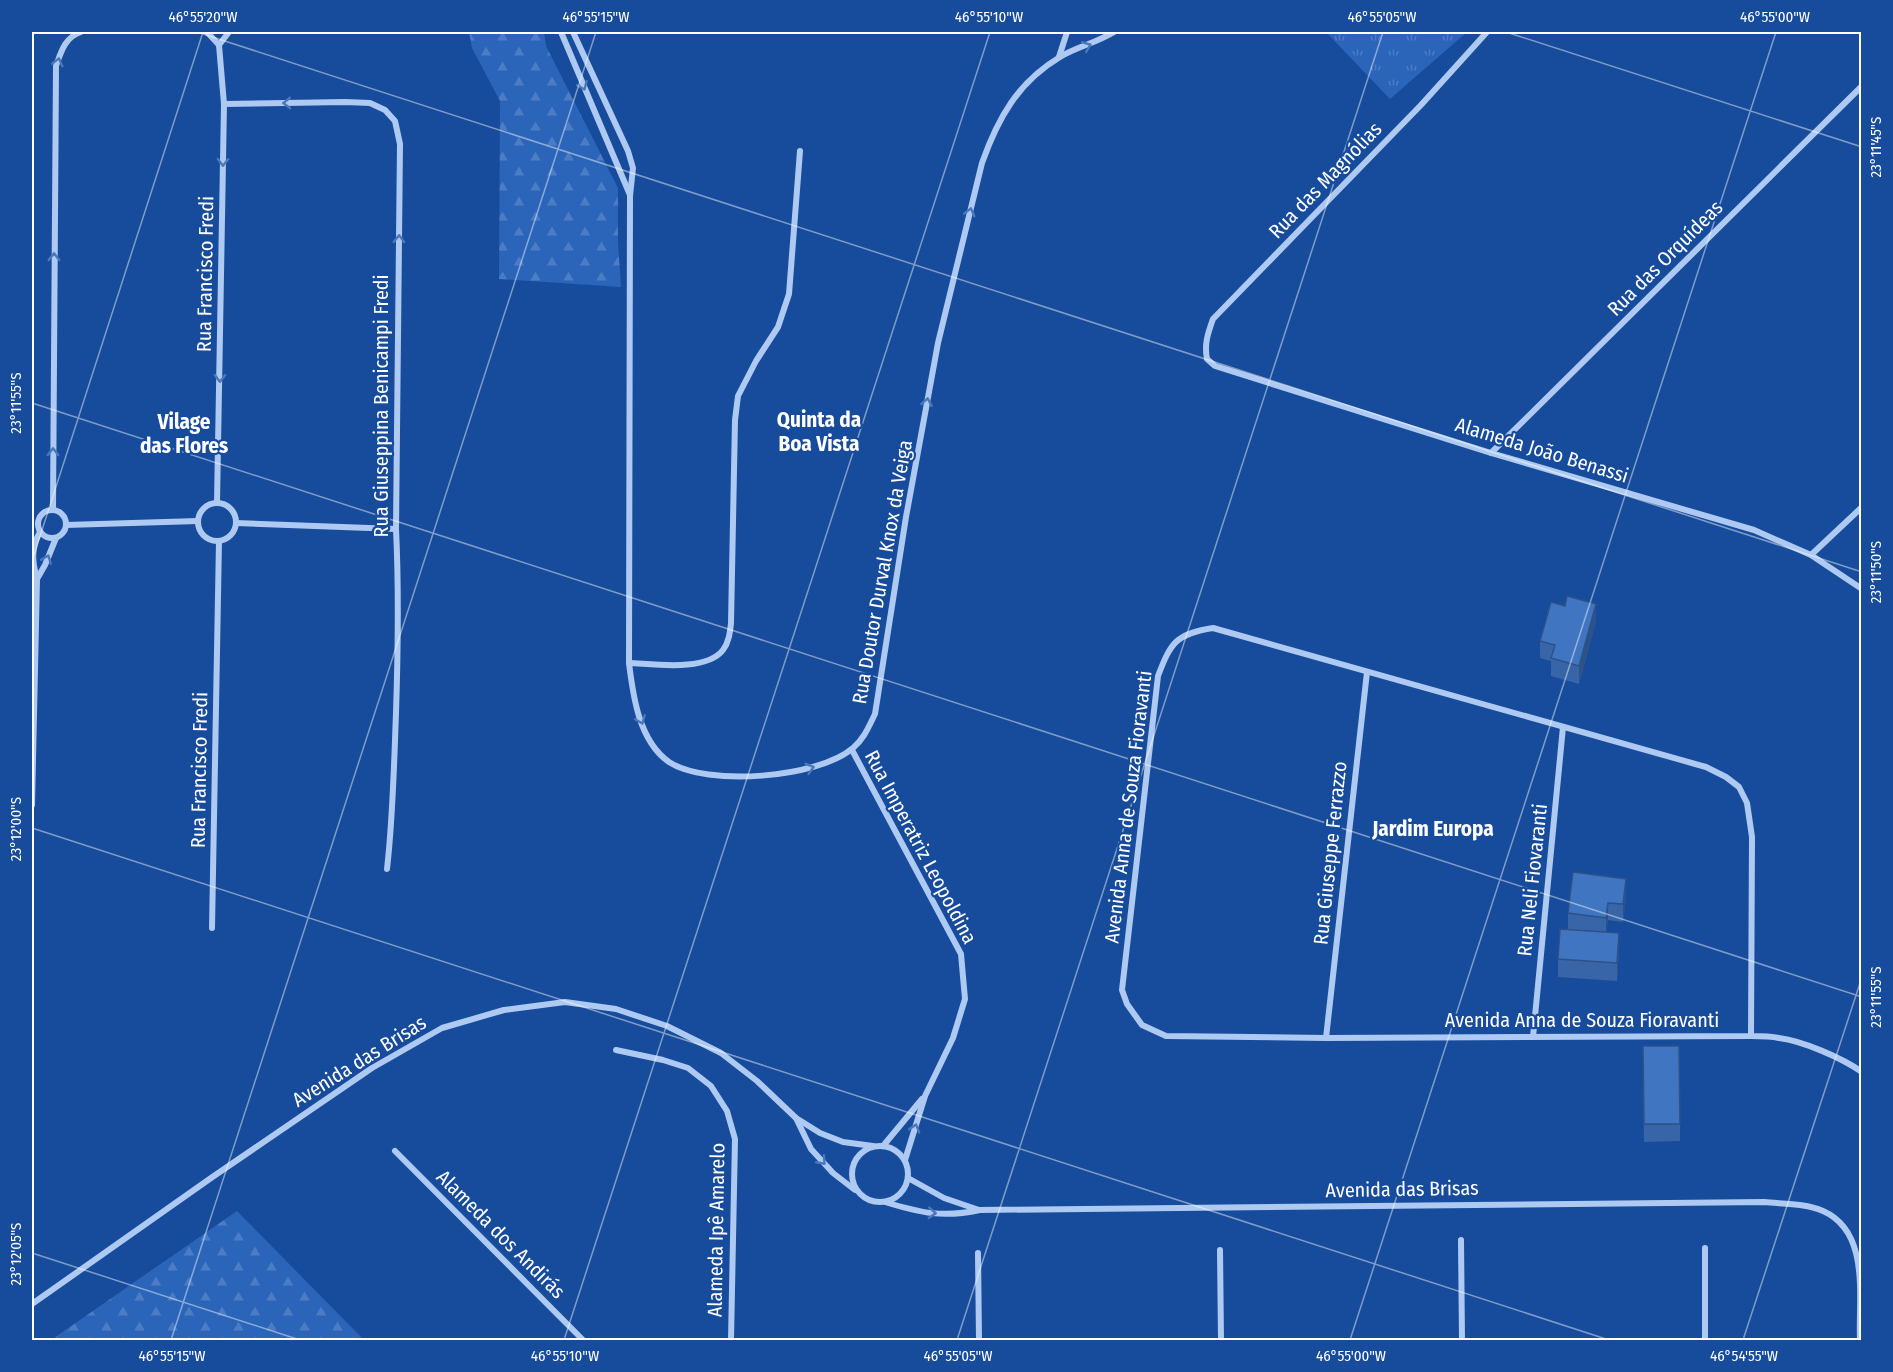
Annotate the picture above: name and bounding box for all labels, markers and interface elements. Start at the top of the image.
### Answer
text: 46°55'20"W [168,8,238,26]
text: 46°55'15"W [562,8,630,26]
text: 46°55'10"W [955,8,1023,26]
text: 46°55'05"W [1348,8,1416,26]
text: 46°55'00"W [1740,8,1810,26]
one-way arrow [1081,41,1092,53]
one-way arrow [50,57,63,67]
one-way arrow [576,79,588,90]
one-way arrow [282,96,291,109]
street label: Rua das Magnólias [1263,117,1387,243]
text: 23°11'45"S [1867,117,1885,177]
one-way arrow [217,158,229,167]
street label: Rua das Orquídeas [1602,195,1728,321]
street label: Rua Francisco Fredi [192,196,218,352]
one-way arrow [963,207,976,217]
one-way arrow [393,235,405,244]
one-way arrow [48,252,60,261]
street label: Rua Giuseppina Benicampi Fredi [369,274,393,538]
text: 23°11'55"S [7,372,25,434]
one-way arrow [213,374,226,383]
one-way arrow [920,398,933,408]
district label: Quinta da Boa Vista [777,407,861,457]
district label: Vilage das Flores [140,409,228,459]
street label: Alameda João Benassi [1453,412,1631,488]
street label: Rua Doutor Durval Knox da Veiga [847,438,917,706]
one-way arrow [47,447,59,456]
text: 23°11'50"S [1867,541,1885,603]
one-way arrow [40,554,52,565]
street label: Avenida Anna de Souza Fioravanti [1099,669,1157,945]
street label: Rua Francisco Fredi [186,692,212,848]
one-way arrow [634,714,646,725]
street label: Rua Imperatriz Leopoldina [860,746,982,948]
street label: Rua Giuseppe Ferrazzo [1308,760,1352,946]
one-way arrow [804,763,815,775]
text: 23°12'00"S [7,797,25,861]
street label: Rua Neli Fiovaranti [1512,803,1552,957]
district label: Jardim Europa [1371,816,1494,842]
text: 23°11'55"S [1867,966,1885,1028]
street label: Avenida Anna de Souza Fioravanti [1445,1008,1719,1032]
street label: Avenida das Brisas [288,1010,430,1112]
one-way arrow [908,1123,920,1134]
street label: Alameda Ipê Amarelo [702,1143,730,1317]
one-way arrow [815,1154,826,1165]
street label: Alameda dos Andirás [432,1165,570,1303]
street label: Avenida das Brisas [1325,1176,1479,1202]
one-way arrow [927,1207,936,1220]
text: 23°12'05"S [7,1222,25,1286]
text: 46°55'15"W [138,1347,206,1365]
text: 46°55'10"W [531,1347,599,1365]
text: 46°55'05"W [924,1347,992,1365]
text: 46°55'00"W [1316,1347,1386,1365]
text: 46°54'55"W [1710,1347,1778,1365]

